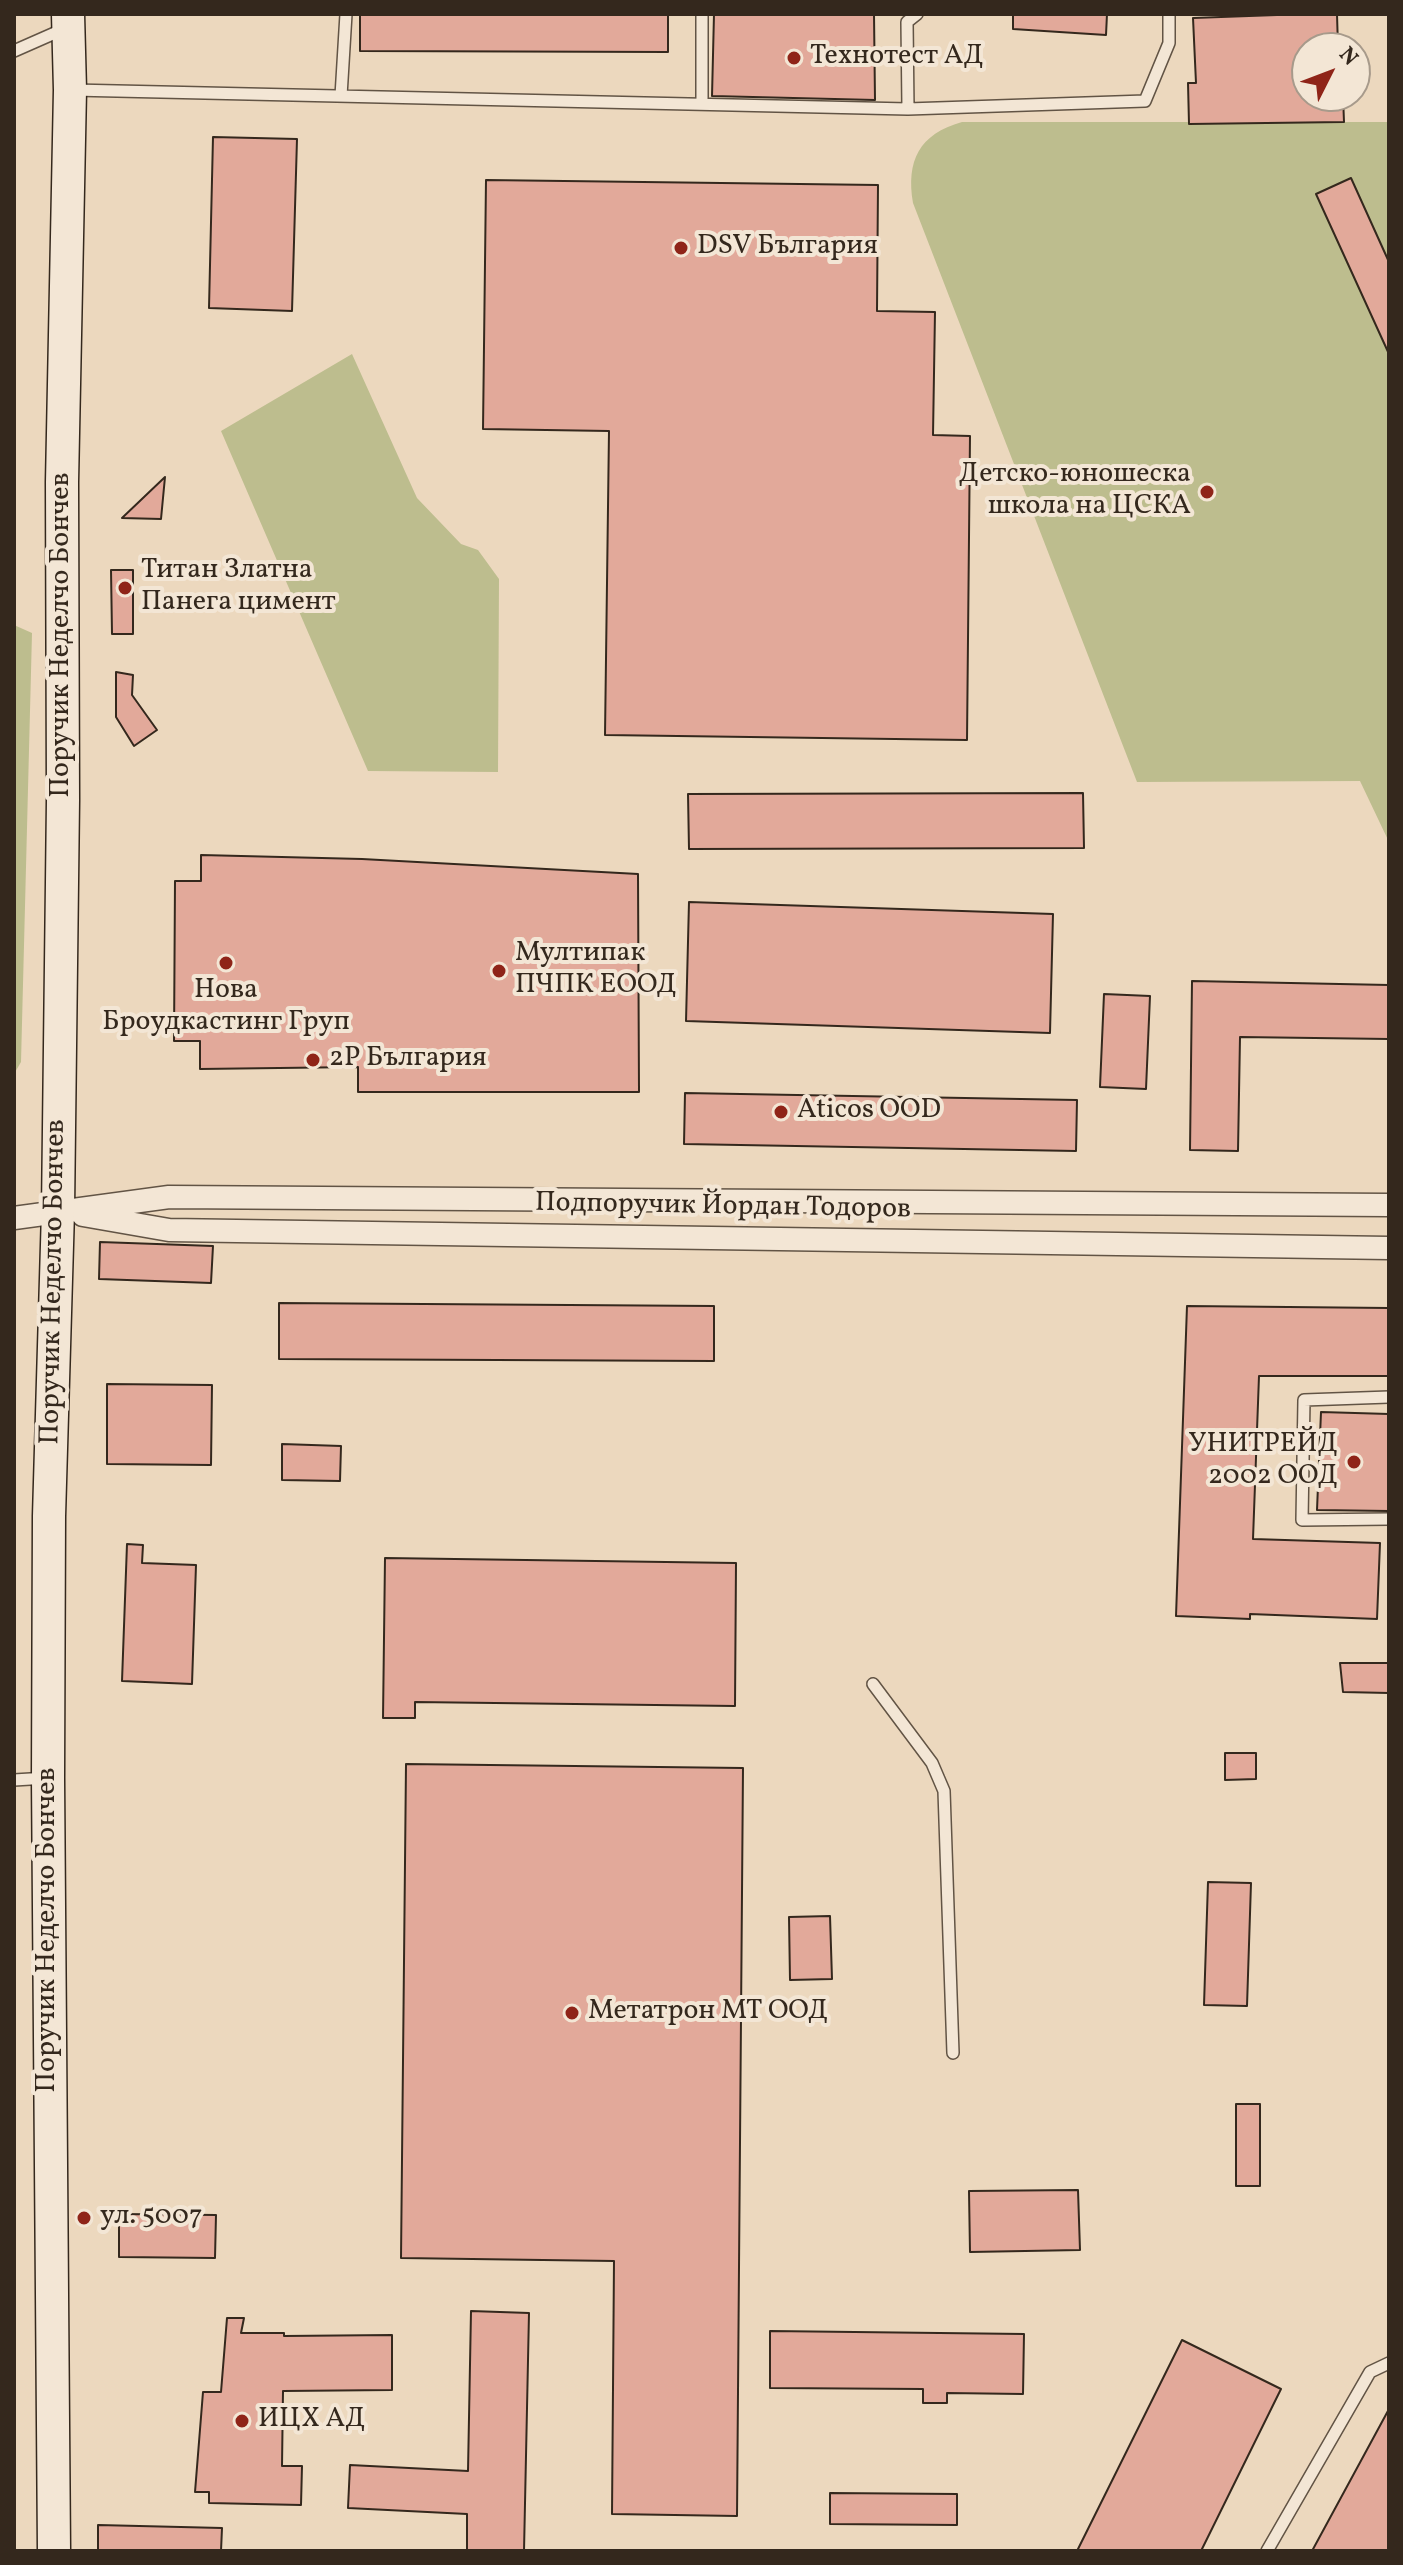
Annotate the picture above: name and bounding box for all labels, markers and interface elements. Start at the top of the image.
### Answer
north arrow [1291,32,1371,112]
place label: Технотест АД [810,41,984,75]
text: N [1331,41,1365,73]
marker: Технотест АД [785,49,803,67]
place label: DSV България [697,231,878,265]
marker: DSV България [672,239,690,257]
place label: Детско-юношеска школа на ЦСКА [959,459,1191,525]
street label: Поручик Неделчо Бончев [46,472,80,798]
marker: Детско-юношеска школа на ЦСКА [1198,483,1216,501]
place label: Титан Златна Панега цимент [141,555,336,621]
marker: Титан Златна Панега цимент [116,579,134,597]
place label: Мултипак ПЧПК ЕООД [515,938,677,1004]
marker: Нова Броудкастинг Груп [217,954,235,972]
marker: Мултипак ПЧПК ЕООД [490,962,508,980]
place label: Нова Броудкастинг Груп [102,975,350,1041]
place label: 2Р България [329,1043,487,1077]
marker: 2Р България [304,1051,322,1069]
place label: Aticos OOD [797,1095,941,1129]
marker: Aticos OOD [772,1103,790,1121]
street label: Поручик Неделчо Бончев [35,1119,75,1445]
street label: Подпоручик Йордан Тодоров [535,1188,911,1228]
place label: УНИТРЕЙД 2002 ООД [1188,1429,1338,1495]
marker: УНИТРЕЙД 2002 ООД [1345,1453,1363,1471]
street label: Поручик Неделчо Бончев [32,1767,66,2093]
place label: Метатрон МТ ООД [588,1996,828,2030]
marker: Метатрон МТ ООД [563,2004,581,2022]
place label: ул. 5007 [100,2201,203,2235]
marker: ул. 5007 [75,2209,93,2227]
place label: ИЦХ АД [258,2404,365,2438]
marker: ИЦХ АД [233,2412,251,2430]

